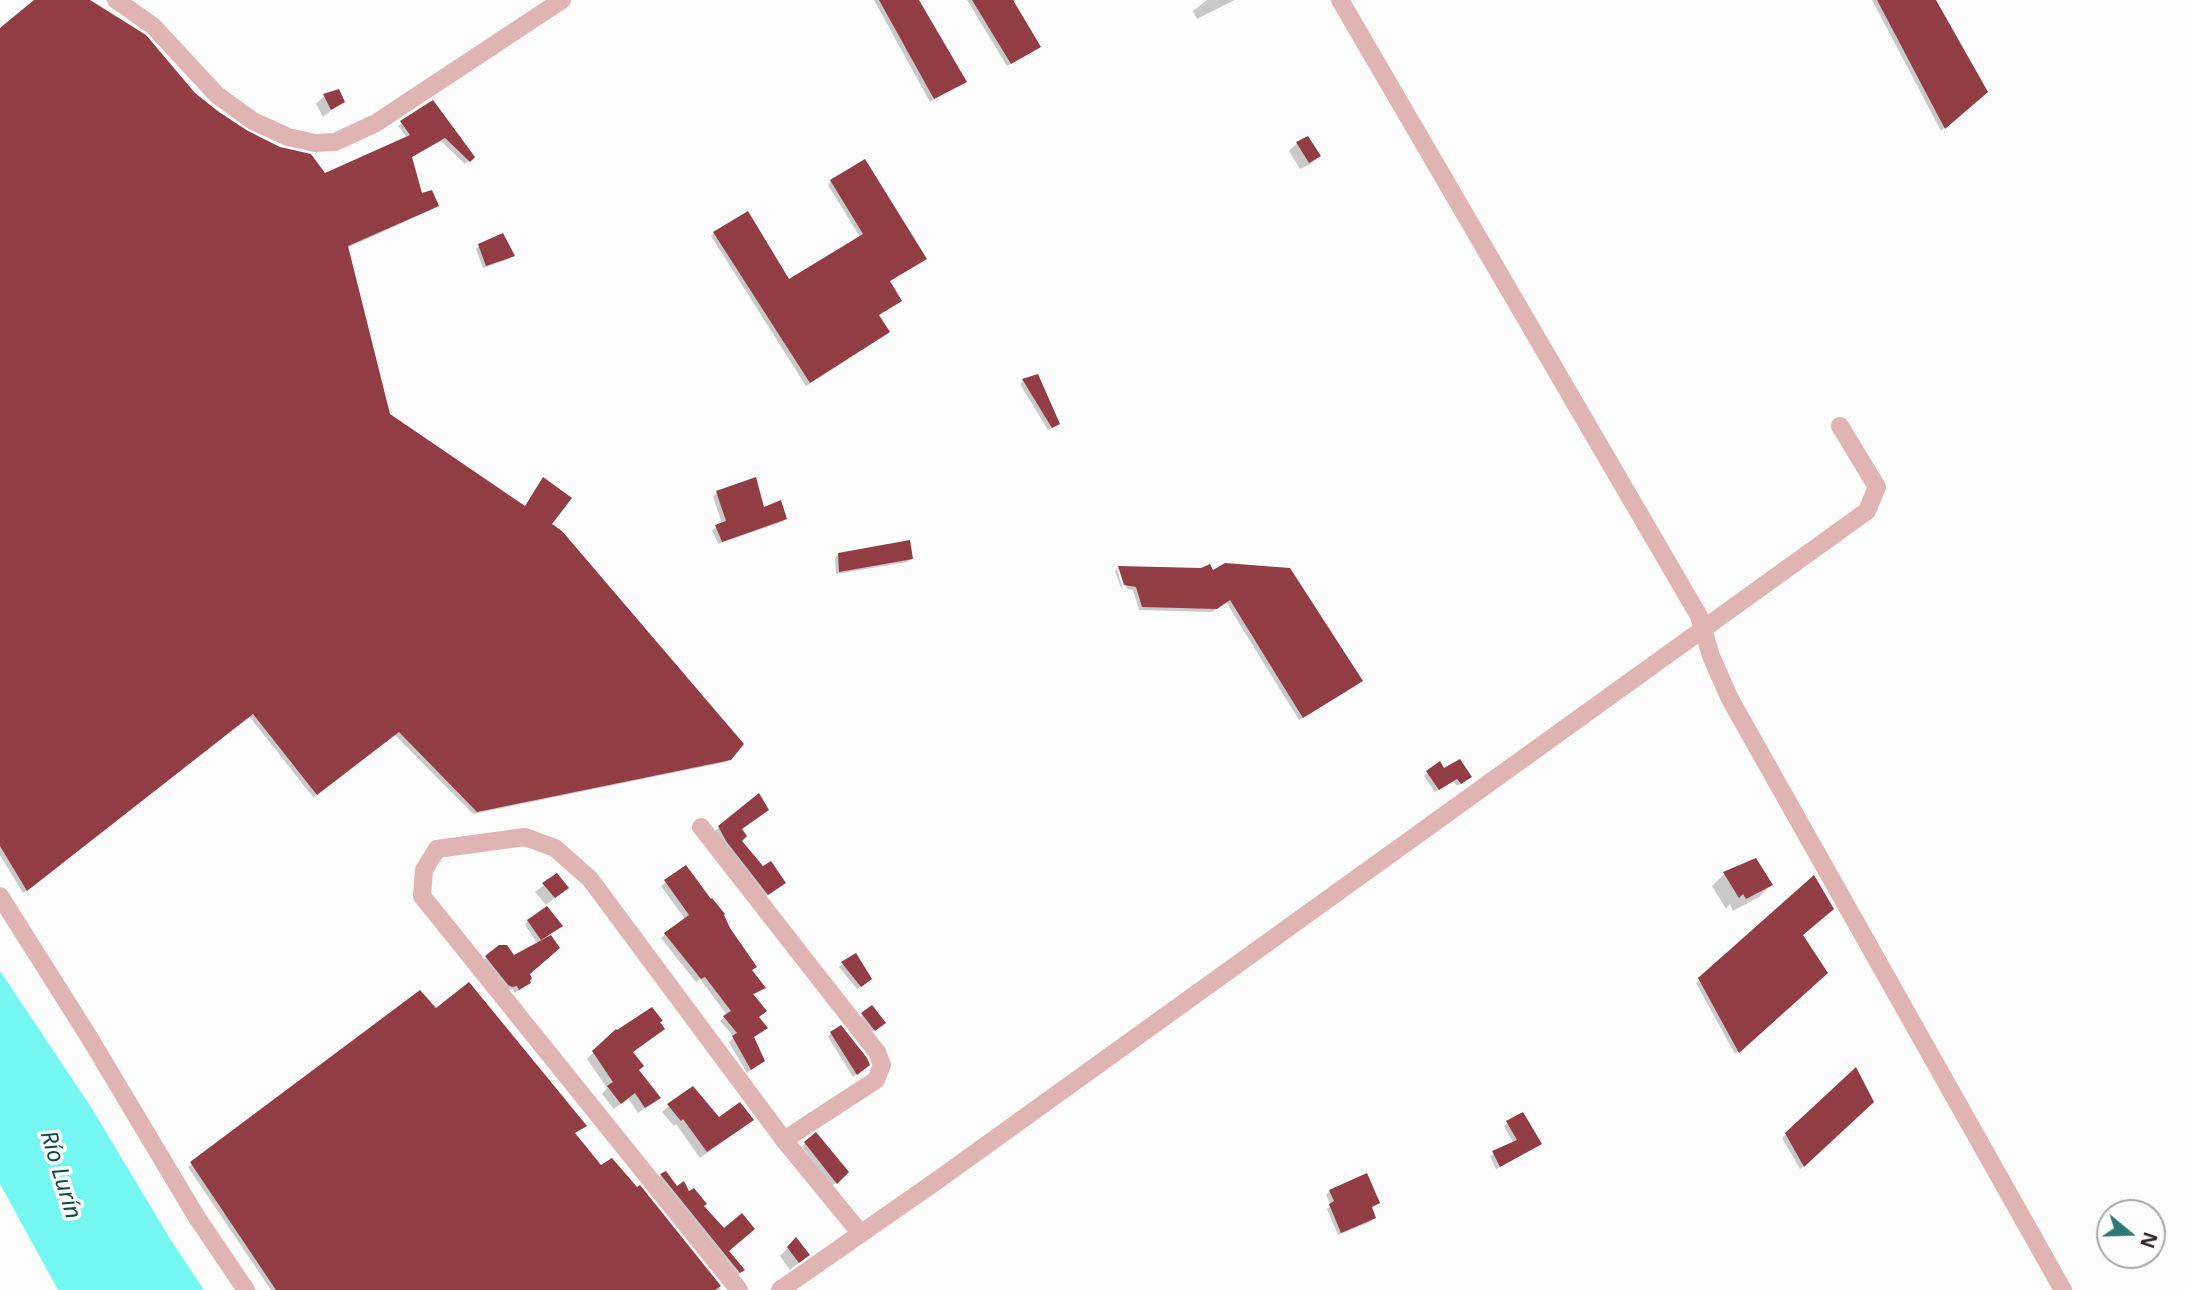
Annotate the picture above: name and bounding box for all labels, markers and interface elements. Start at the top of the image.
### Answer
water label: Río Lurín [34,1128,86,1222]
north arrow [2096,1199,2166,1269]
text: N [2134,1229,2164,1252]

